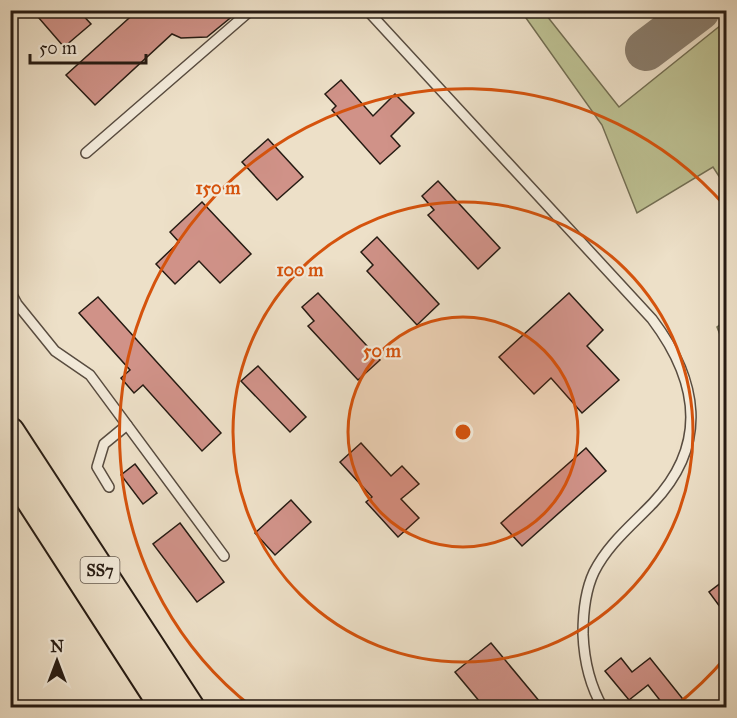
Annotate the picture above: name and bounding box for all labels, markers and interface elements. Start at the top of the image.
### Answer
scale bar [30,27,146,65]
text: 50 m [39,37,77,59]
text: 150 m [196,177,241,199]
text: 100 m [277,259,324,281]
text: 50 m [363,340,402,362]
centre of rings [453,422,473,442]
road number: SS7 [80,557,120,583]
north arrow [27,631,87,691]
text: N [50,637,64,656]

